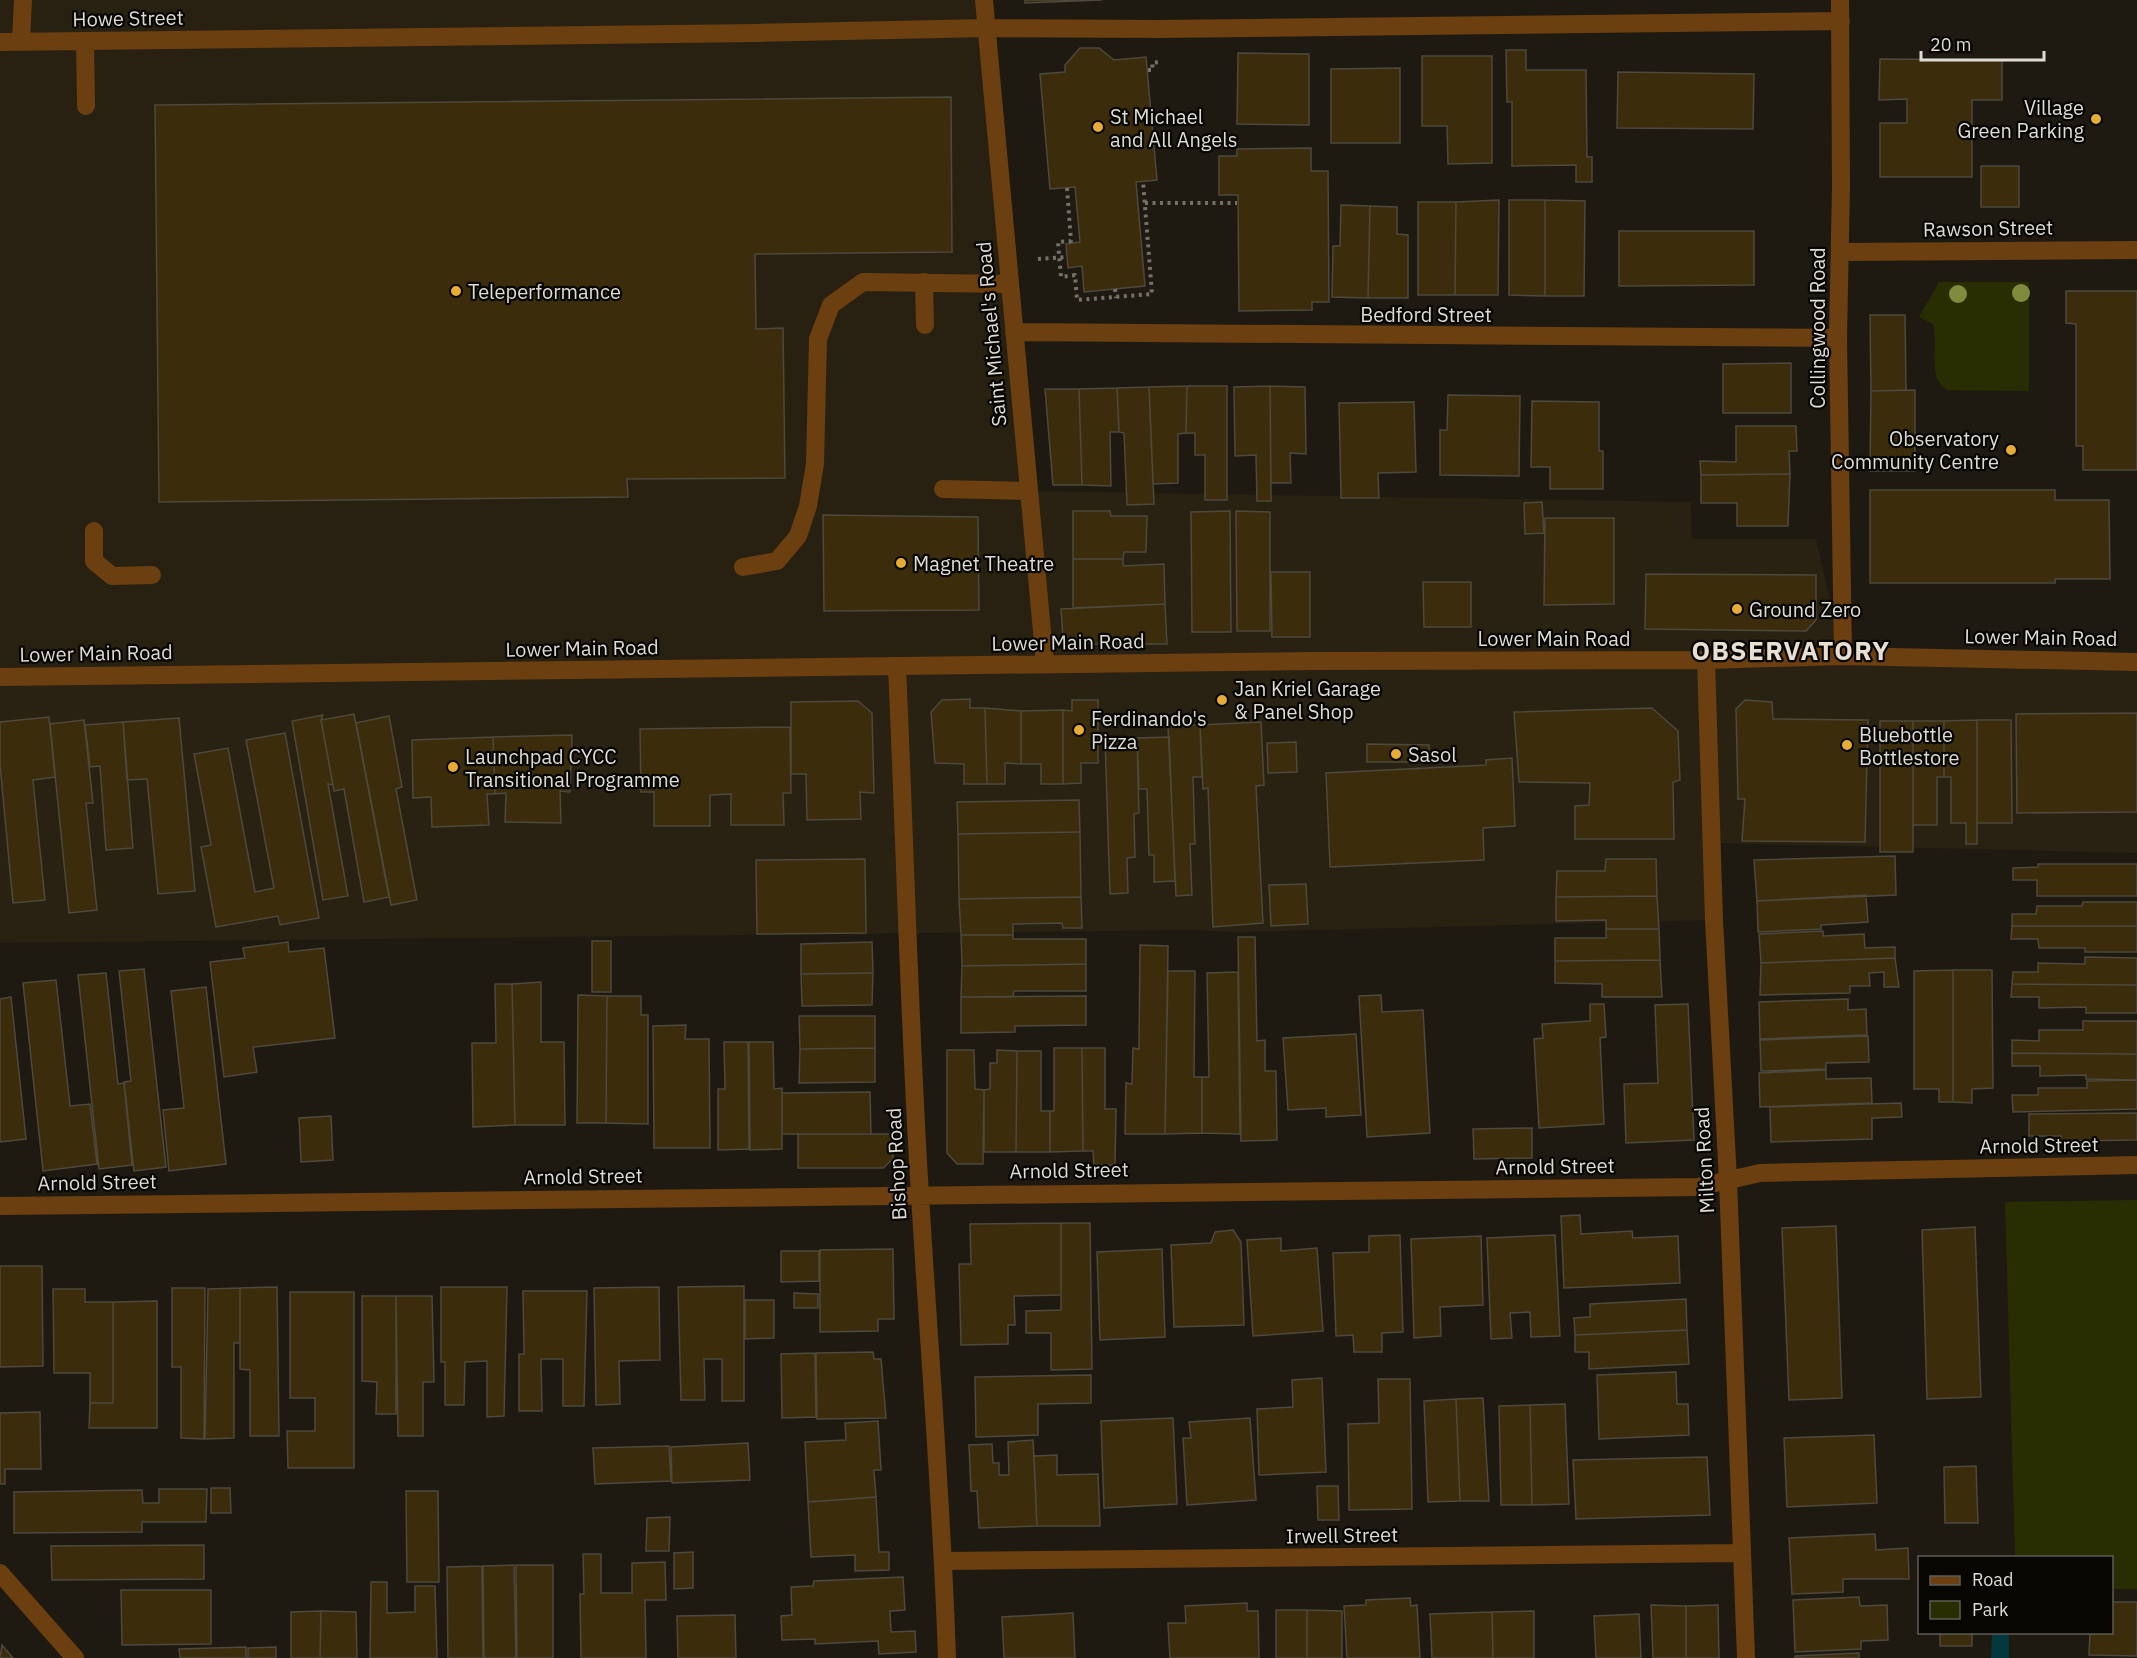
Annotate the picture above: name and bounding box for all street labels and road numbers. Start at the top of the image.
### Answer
street label: Howe Street [72,4,184,32]
street label: Rawson Street [1923,213,2053,243]
street label: Saint Michael's Road [969,240,1013,428]
street label: Collingwood Road [1804,247,1831,409]
street label: Bedford Street [1360,301,1492,328]
street label: Lower Main Road [1964,622,2118,652]
street label: Lower Main Road [1477,625,1631,652]
street label: Lower Main Road [991,627,1145,657]
street label: Lower Main Road [505,633,659,663]
street label: Lower Main Road [19,638,173,668]
street label: Milton Road [1688,1106,1720,1214]
street label: Bishop Road [880,1107,912,1221]
street label: Arnold Street [1979,1130,2099,1160]
street label: Arnold Street [1495,1151,1615,1181]
street label: Arnold Street [1009,1155,1129,1185]
street label: Arnold Street [523,1161,643,1191]
street label: Arnold Street [37,1167,157,1197]
street label: Irwell Street [1286,1521,1398,1549]

